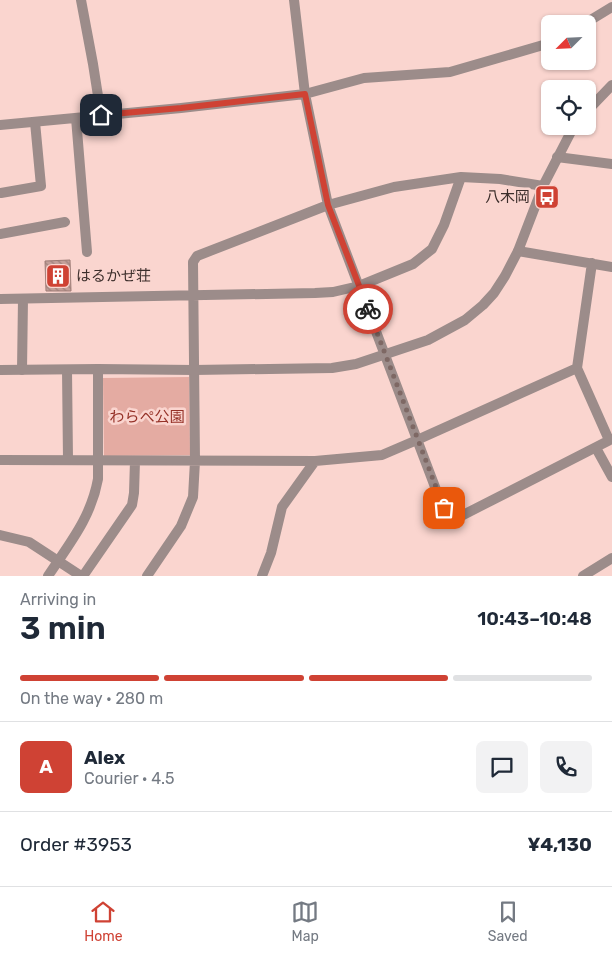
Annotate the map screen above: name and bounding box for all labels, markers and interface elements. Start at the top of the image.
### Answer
north arrow [541,15,596,70]
map controls [541,15,596,135]
button: locate [541,80,596,135]
pin [80,94,122,136]
icon: home [87,101,115,129]
bus stop icon: 八木岡 [534,184,560,210]
place label: 八木岡 [485,188,530,206]
building icon: はるかぜ荘 [45,263,71,289]
place label: はるかぜ荘 [76,267,151,285]
courier [343,284,393,334]
icon: bike [354,295,382,323]
park label: わらぺ公園 [109,408,185,426]
pin [423,487,465,529]
icon: bag [430,494,458,522]
text: Arriving in [20,590,96,609]
text: 10:43–10:48 [477,607,592,630]
text: 3 min [20,609,106,647]
text: On the way · 280 m [20,689,163,708]
button: chat [476,741,528,793]
button: phone [540,741,592,793]
text: Alex [84,746,125,769]
text: A [39,755,53,778]
text: Courier · 4.5 [84,769,174,788]
text: Order #3953 [20,833,132,856]
text: ¥4,130 [527,833,592,856]
tab: Home [84,898,123,945]
tab: Map [291,898,319,945]
tab: Saved [488,898,528,945]

